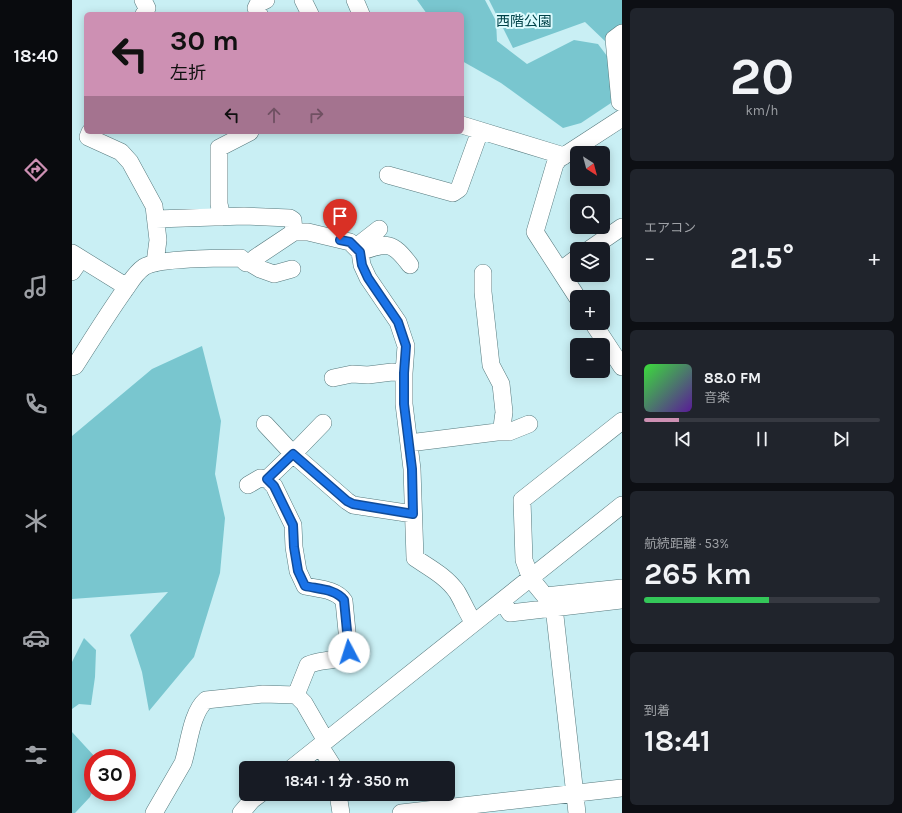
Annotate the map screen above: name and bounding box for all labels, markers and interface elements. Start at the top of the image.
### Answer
park label: 西階公園 [496,13,552,30]
text: 30 m [170,24,239,57]
icon: left [104,28,156,80]
text: 18:40 [13,45,59,67]
text: 20 [730,46,794,107]
text: 左折 [170,62,206,84]
text: km/h [746,103,778,118]
icon: left [221,104,243,126]
icon: ahead [263,104,285,126]
icon: right [305,104,327,126]
north arrow [570,146,610,186]
map controls [570,146,610,378]
icon: directions [22,156,50,184]
button: search [570,194,610,234]
pin [323,199,357,240]
icon: arrive [329,205,351,227]
text: エアコン [644,220,696,235]
text: 21.5° [730,240,794,276]
button: layers [570,242,610,282]
text: − [644,245,656,271]
text: + [868,245,880,271]
icon: music [22,273,50,301]
button: + [570,290,610,330]
button: − [570,338,610,378]
text: 88.0 FM [704,369,761,387]
icon: phone [22,390,50,418]
text: 音楽 [704,390,730,405]
icon: previous [672,428,694,450]
icon: pause [751,428,773,450]
icon: next [830,428,852,450]
icon: climate [22,507,50,535]
text: 航続距離 · 53% [644,536,729,551]
text: 265 km [644,556,752,592]
icon: car [22,624,50,652]
position arrow [328,631,370,673]
text: 到着 [644,703,670,718]
text: 18:41 [644,723,711,759]
icon: filters [22,741,50,769]
speed limit sign: 30 [84,749,136,801]
text: 18:41 · 1 分 · 350 m [285,772,409,790]

